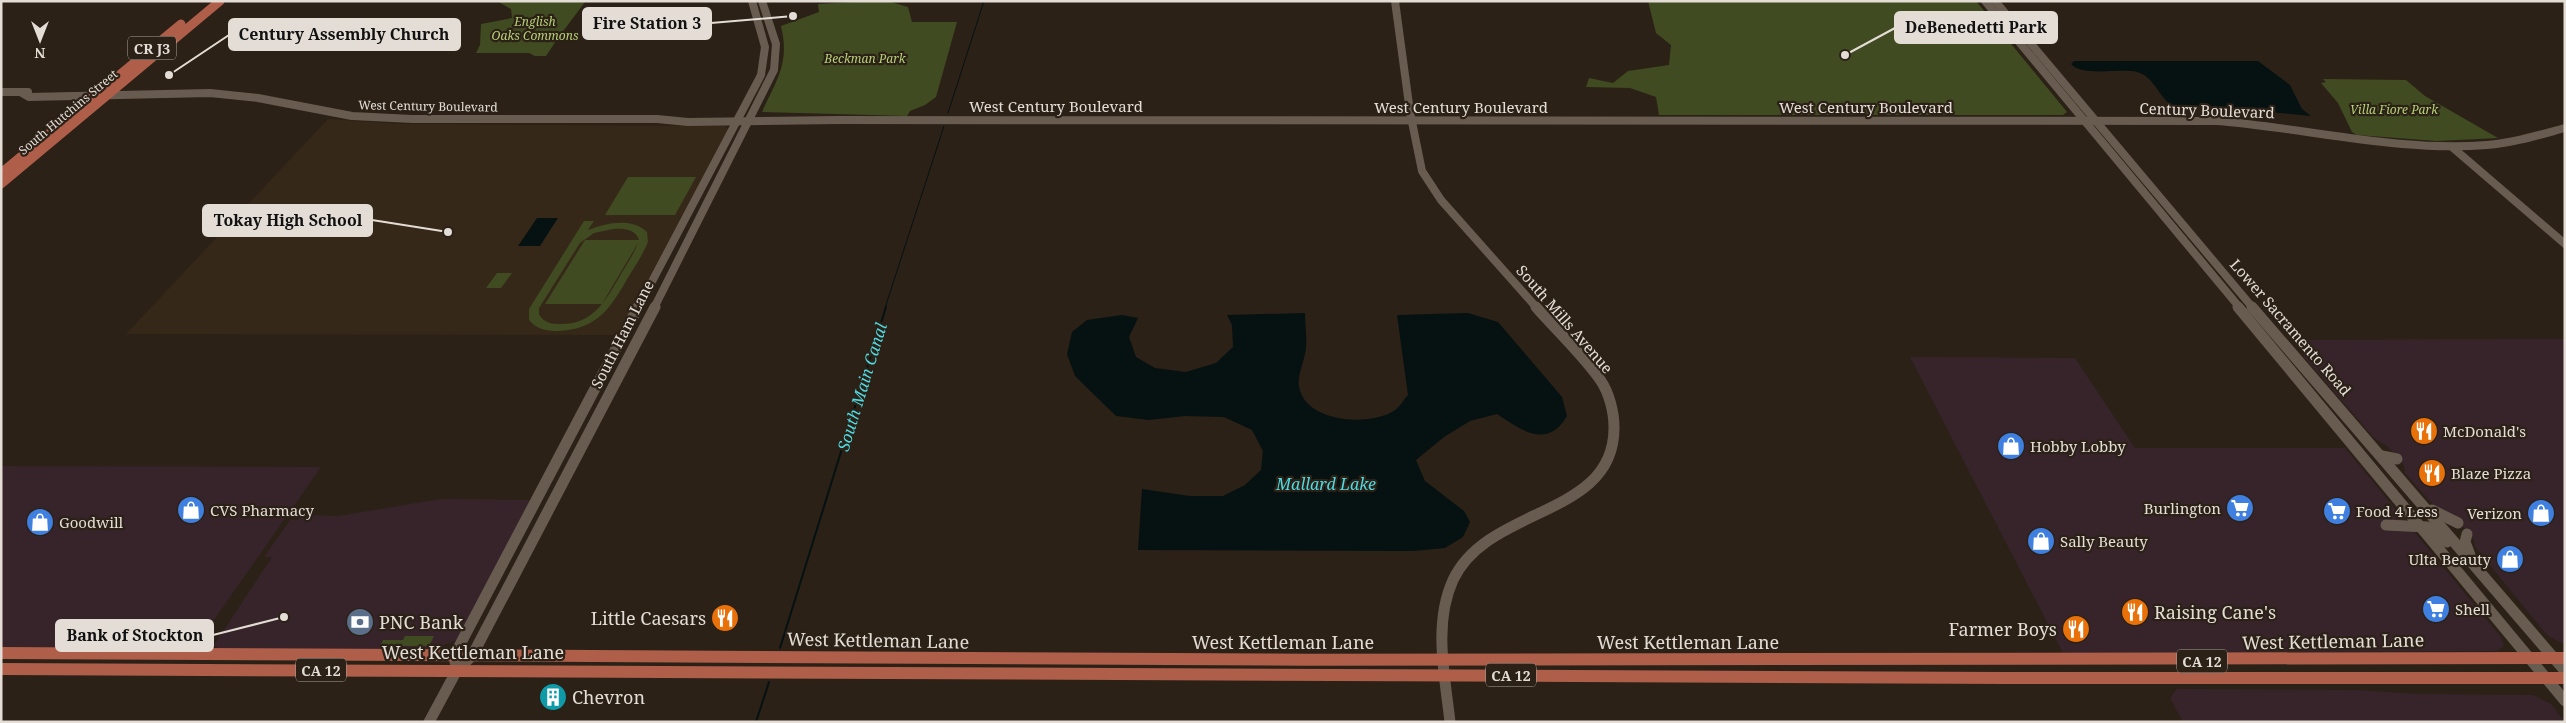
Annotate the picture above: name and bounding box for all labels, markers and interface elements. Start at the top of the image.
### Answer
callout: Fire Station 3 [583,8,711,39]
text: Fire Station 3 [593,12,701,34]
callout: DeBenedetti Park [1895,12,2057,43]
park label: English Oaks Commons [492,13,579,44]
north arrow [15,15,65,65]
text: DeBenedetti Park [1905,16,2048,38]
callout: Century Assembly Church [229,19,460,50]
text: Century Assembly Church [239,23,450,45]
road number: CR J3 [128,36,176,59]
text: N [34,44,46,63]
park label: Beckman Park [823,50,907,67]
street label: South Hutchins Street [15,65,121,159]
street label: West Century Boulevard [358,96,498,116]
street label: West Century Boulevard [969,96,1143,116]
street label: West Century Boulevard [1374,97,1548,117]
street label: West Century Boulevard [1779,97,1953,117]
street label: Century Boulevard [2139,98,2275,122]
park label: Villa Fiore Park [2350,101,2439,118]
callout: Tokay High School [203,205,372,236]
text: Tokay High School [214,209,363,231]
street label: Lower Sacramento Road [2226,254,2356,400]
street label: South Mills Avenue [1512,261,1618,377]
street label: South Ham Lane [586,276,658,392]
water label: South Main Canal [832,320,892,454]
restaurant icon: McDonald's [2409,416,2439,446]
place label: McDonald's [2443,421,2526,441]
shop icon: Hobby Lobby [1996,431,2026,461]
place label: Hobby Lobby [2030,436,2126,456]
restaurant icon: Blaze Pizza [2417,458,2447,488]
place label: Blaze Pizza [2451,463,2531,483]
water label: Mallard Lake [1275,473,1376,495]
supermarket icon: Burlington [2225,493,2255,523]
shop icon: CVS Pharmacy [176,495,206,525]
supermarket icon: Food 4 Less [2322,496,2352,526]
place label: Burlington [2144,498,2221,518]
shop icon: Verizon [2526,498,2556,528]
place label: CVS Pharmacy [210,500,314,520]
place label: Food 4 Less [2356,501,2438,521]
place label: Verizon [2467,503,2522,523]
shop icon: Goodwill [25,507,55,537]
place label: Goodwill [59,512,124,532]
shop icon: Sally Beauty [2026,526,2056,556]
place label: Sally Beauty [2060,531,2148,551]
shop icon: Ulta Beauty [2495,544,2525,574]
place label: Ulta Beauty [2408,549,2492,569]
supermarket icon: Shell [2421,594,2451,624]
restaurant icon: Raising Cane's [2120,597,2150,627]
place label: Shell [2455,599,2490,619]
place label: Raising Cane's [2154,600,2276,624]
restaurant icon: Little Caesars [710,603,740,633]
place label: Little Caesars [591,606,706,630]
bank icon: PNC Bank [345,607,375,637]
place label: PNC Bank [379,610,464,634]
restaurant icon: Farmer Boys [2061,614,2091,644]
place label: Farmer Boys [1949,617,2057,641]
callout: Bank of Stockton [56,620,213,651]
text: Bank of Stockton [66,624,204,646]
street label: West Kettleman Lane [787,626,969,654]
street label: West Kettleman Lane [2242,627,2424,655]
street label: West Kettleman Lane [1192,630,1374,654]
street label: West Kettleman Lane [1597,630,1779,654]
street label: West Kettleman Lane [382,640,564,664]
road number: CA 12 [2177,649,2227,672]
road number: CA 12 [296,658,346,682]
road number: CA 12 [1486,664,1536,686]
building icon: Chevron [538,682,568,712]
place label: Chevron [572,685,645,709]

